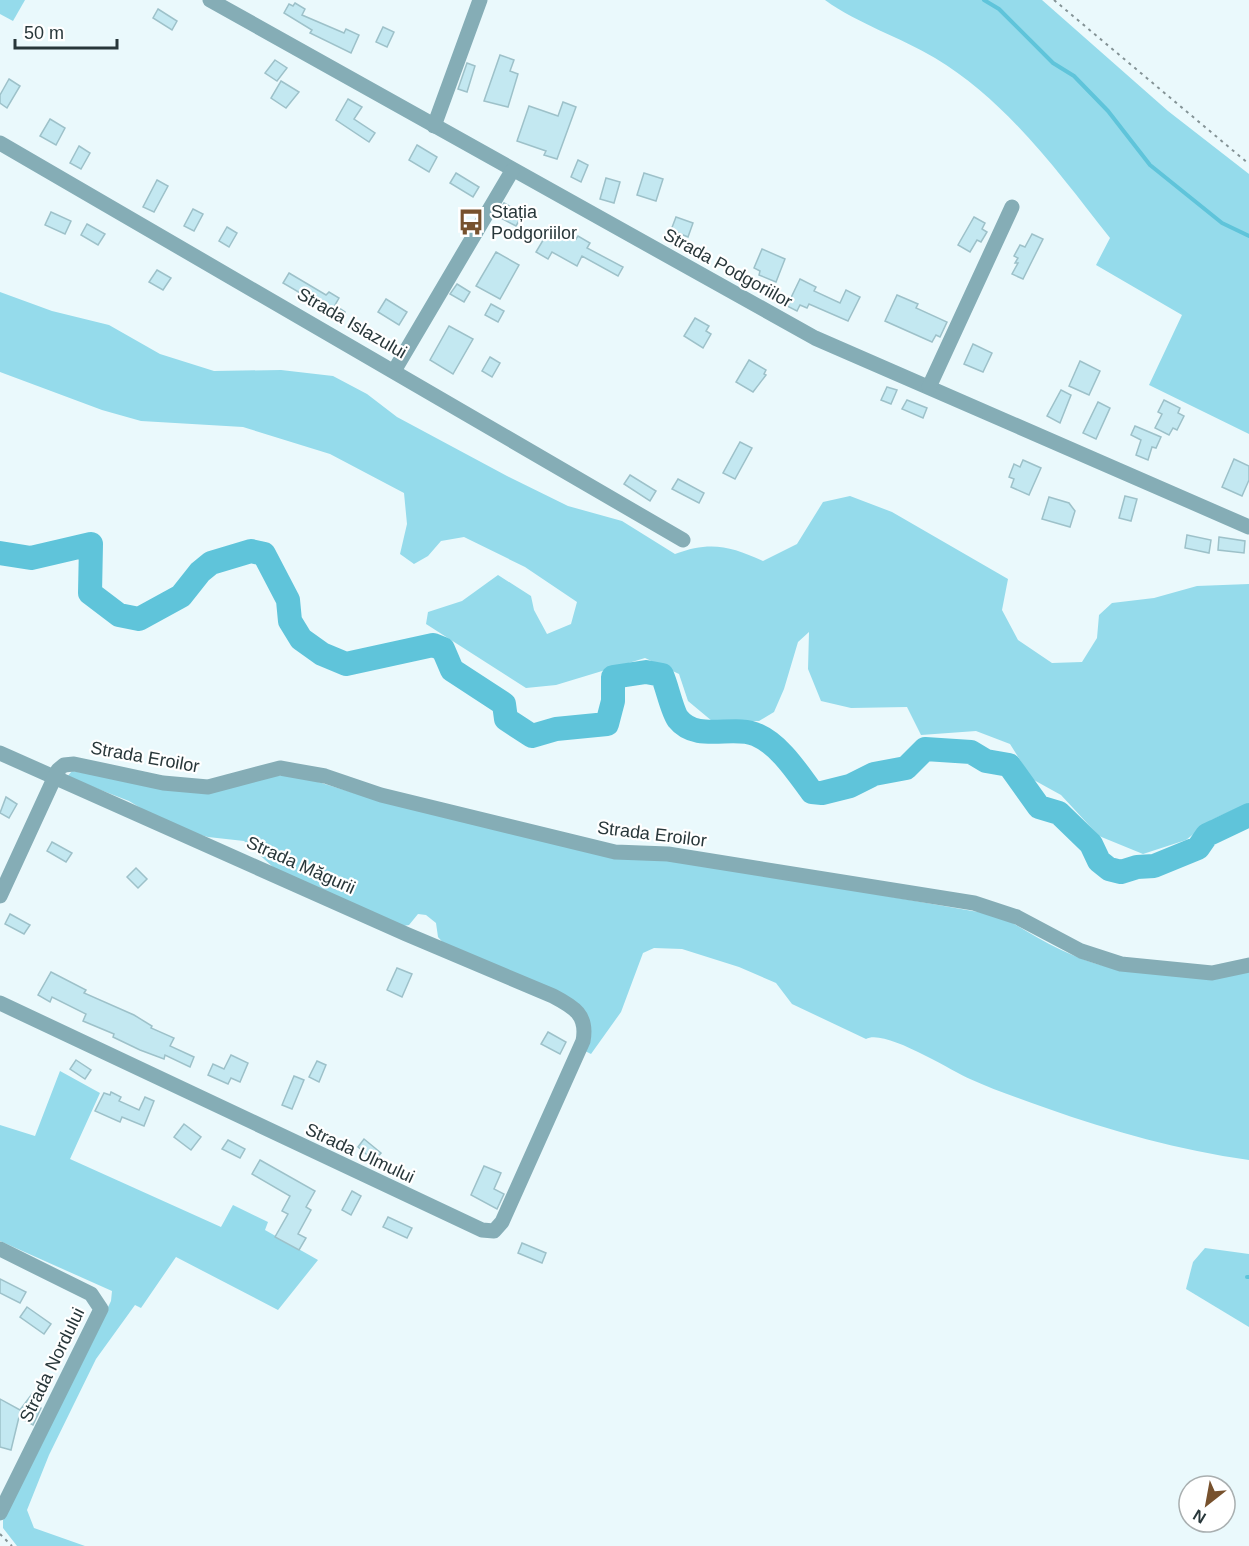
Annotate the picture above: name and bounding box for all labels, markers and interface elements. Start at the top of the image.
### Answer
scale bar [15,12,117,50]
text: 50 m [24,23,64,43]
place label: Stația Podgoriilor [491,202,577,243]
bus stop icon: Stația Podgoriilor [456,207,486,237]
street label: Strada Podgoriilor [660,224,796,312]
street label: Strada Islazului [294,284,410,362]
street label: Strada Eroilor [89,738,201,776]
street label: Strada Eroilor [596,817,708,851]
street label: Strada Măgurii [243,832,359,898]
street label: Strada Ulmului [302,1119,418,1187]
street label: Strada Nordului [16,1304,88,1426]
north arrow [1177,1474,1237,1534]
text: N [1190,1506,1209,1527]

